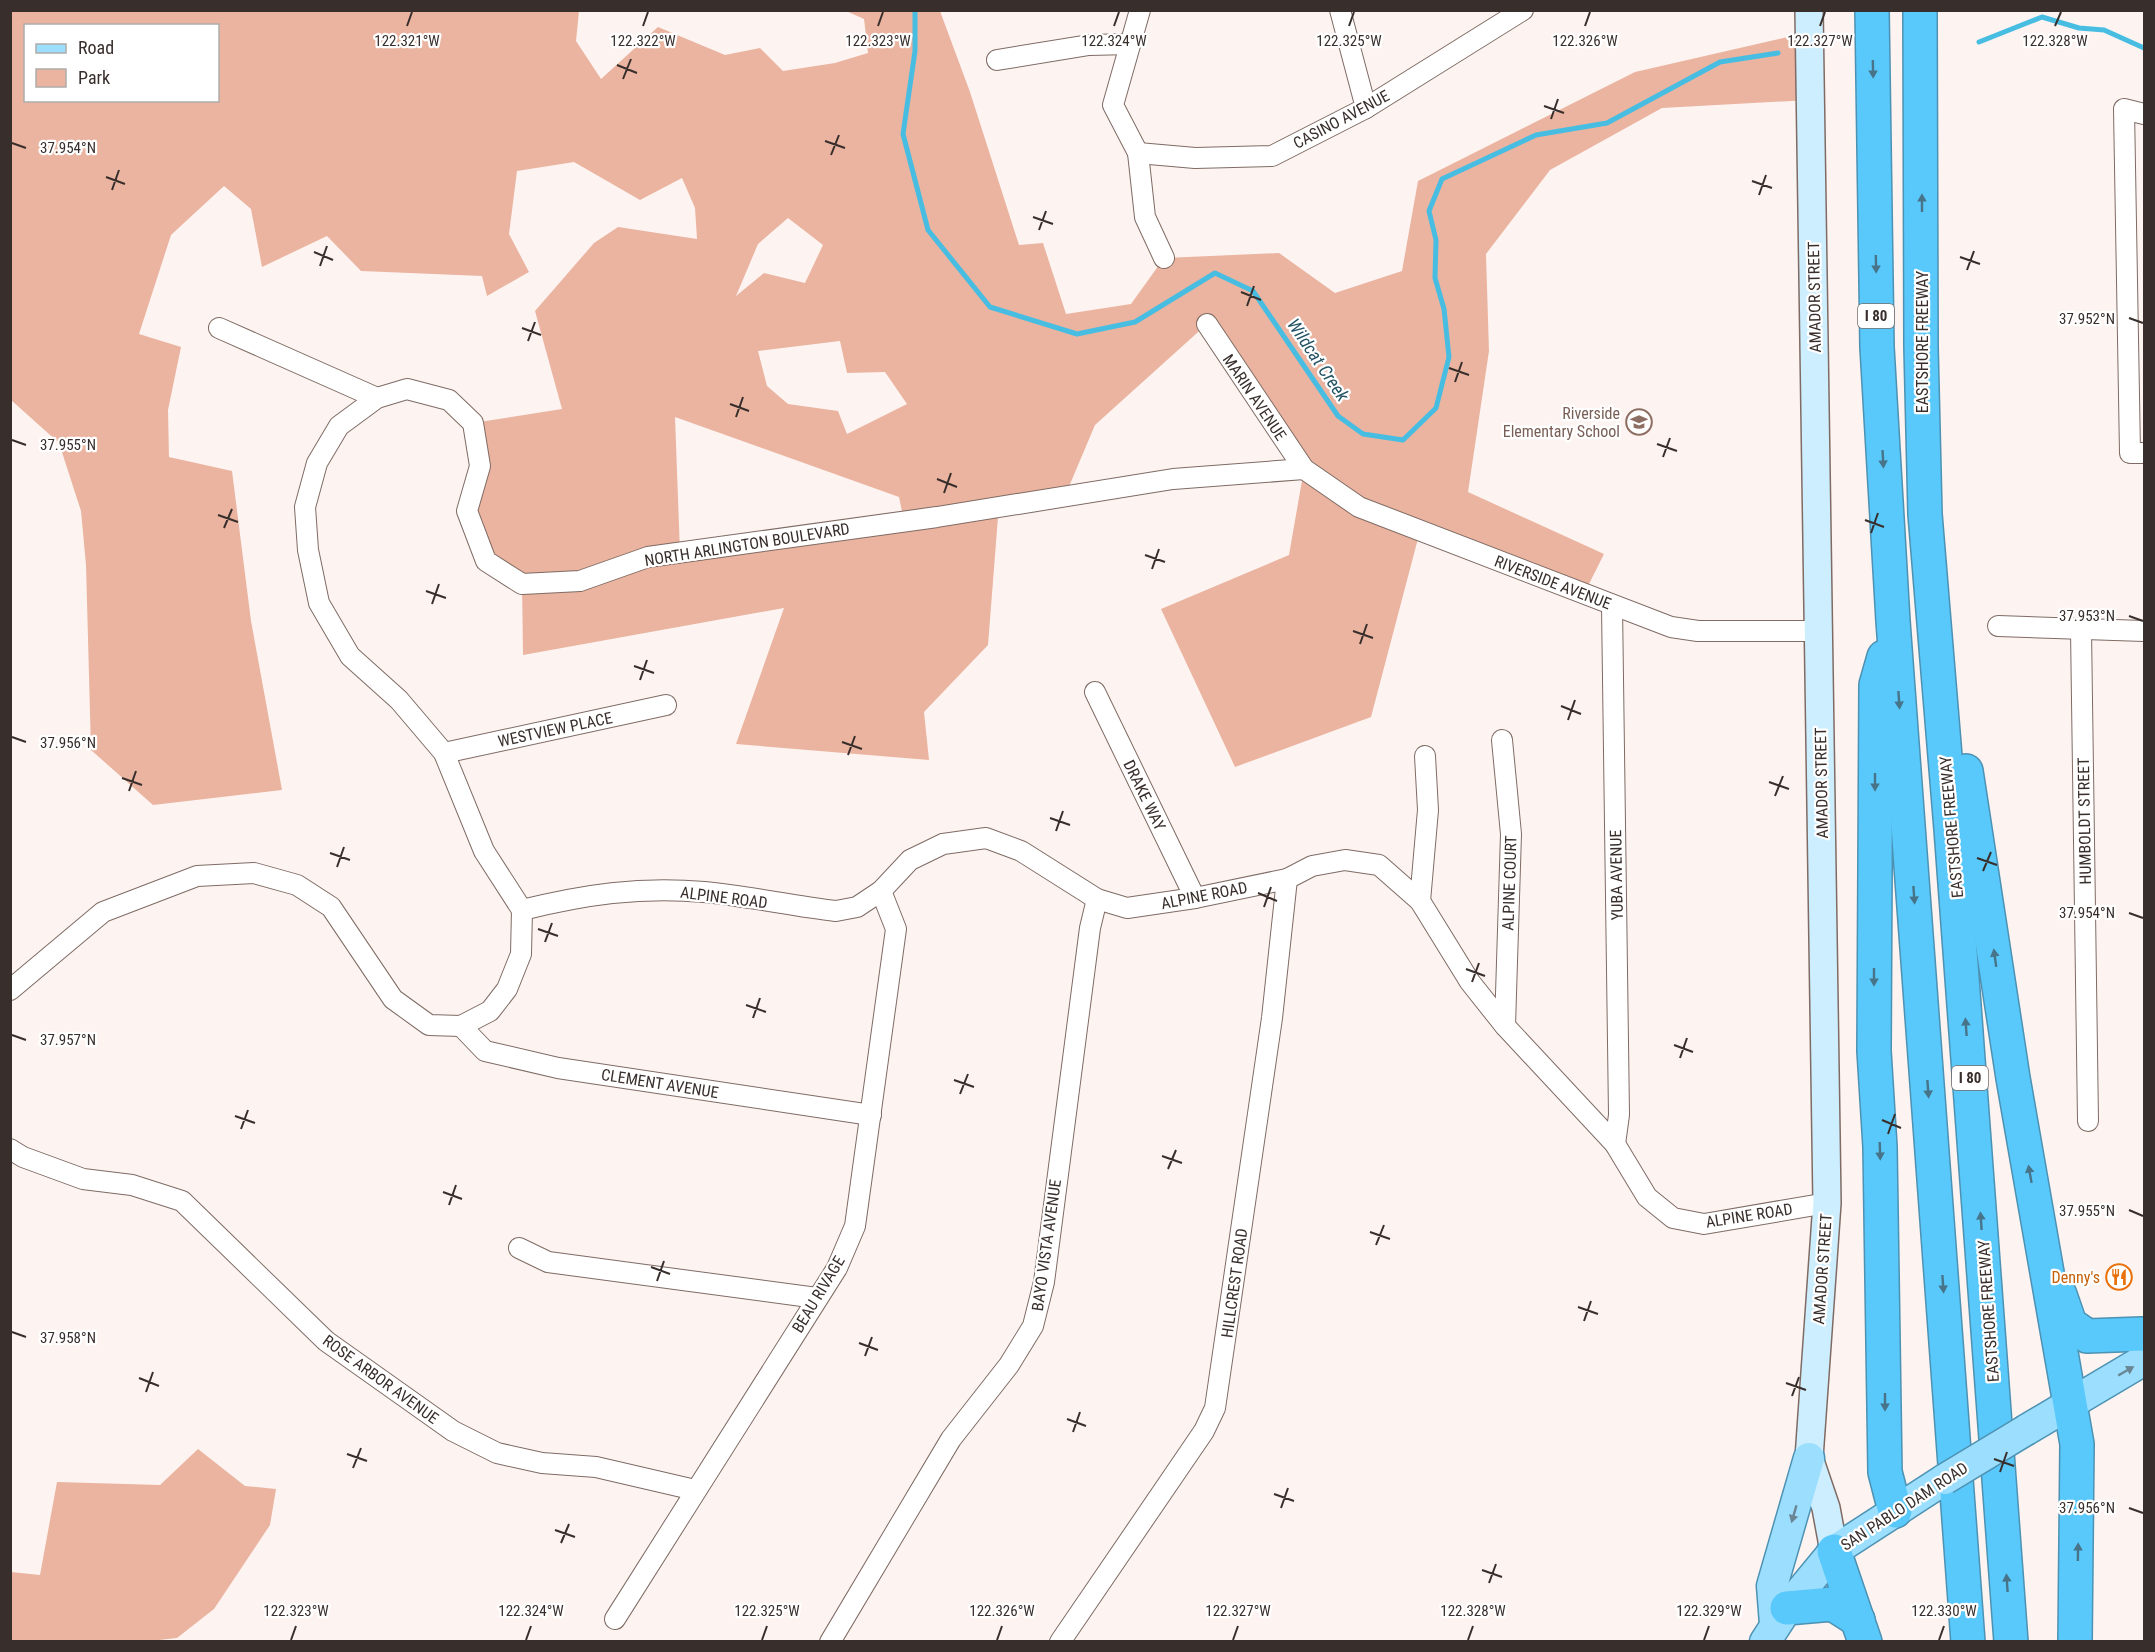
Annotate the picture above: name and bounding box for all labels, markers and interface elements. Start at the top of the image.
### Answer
legend [24,24,219,102]
text: 122.321°W [374,32,440,50]
text: 122.322°W [610,32,676,50]
text: 122.323°W [845,32,911,50]
text: 122.324°W [1081,32,1147,50]
text: 122.325°W [1316,32,1382,50]
text: 122.326°W [1552,32,1618,50]
text: 122.327°W [1787,32,1853,50]
text: 122.328°W [2022,32,2088,50]
text: Road [78,37,114,58]
one-way arrow [1868,59,1878,78]
text: Park [78,67,110,88]
street label: CASINO AVENUE [1290,86,1393,153]
text: 37.954°N [40,139,96,157]
one-way arrow [1917,194,1927,213]
street label: AMADOR STREET [1804,241,1825,353]
one-way arrow [1871,254,1880,273]
street label: EASTSHORE FREEWAY [1913,270,1932,413]
road number: I 80 [1858,304,1894,328]
text: 37.952°N [2059,310,2115,328]
water label: Wildcat Creek [1283,314,1354,406]
street label: MARIN AVENUE [1219,351,1290,444]
place label: Riverside Elementary School [1503,404,1620,441]
school or university icon: Riverside Elementary School [1624,407,1654,437]
text: 37.955°N [40,436,96,454]
one-way arrow [1879,449,1888,468]
street label: NORTH ARLINGTON BOULEVARD [643,519,851,570]
street label: RIVERSIDE AVENUE [1492,552,1614,613]
text: 37.953°N [2059,607,2115,625]
one-way arrow [1894,691,1904,710]
street label: WESTVIEW PLACE [496,708,614,751]
street label: AMADOR STREET [1811,727,1832,839]
text: 37.956°N [40,734,96,752]
street label: EASTSHORE FREEWAY [1936,755,1967,899]
street label: DRAKE WAY [1119,757,1170,834]
street label: HUMBOLDT STREET [2074,757,2095,885]
one-way arrow [1870,773,1880,792]
street label: YUBA AVENUE [1606,829,1627,920]
street label: ALPINE COURT [1498,835,1521,931]
street label: ALPINE ROAD [1159,878,1249,913]
street label: ALPINE ROAD [679,883,769,912]
one-way arrow [1909,885,1919,904]
text: 37.954°N [2059,904,2115,922]
one-way arrow [1990,948,1999,967]
one-way arrow [1869,968,1879,987]
one-way arrow [1962,1017,1971,1036]
text: 37.957°N [40,1031,96,1049]
street label: CLEMENT AVENUE [600,1065,720,1102]
road number: I 80 [1952,1066,1988,1090]
one-way arrow [1924,1080,1933,1099]
one-way arrow [1875,1141,1885,1160]
one-way arrow [2025,1165,2034,1184]
street label: BAYO VISTA AVENUE [1028,1178,1065,1312]
street label: ALPINE ROAD [1704,1199,1794,1232]
text: 37.955°N [2059,1202,2115,1220]
one-way arrow [1976,1212,1986,1231]
street label: AMADOR STREET [1809,1213,1836,1325]
street label: HILLCREST ROAD [1217,1227,1252,1339]
street label: EASTSHORE FREEWAY [1974,1239,2003,1383]
street label: BEAU RIVAGE [788,1253,849,1336]
restaurant icon: Denny's [2104,1262,2134,1292]
place label: Denny's [2052,1268,2100,1287]
one-way arrow [1938,1274,1948,1293]
text: 37.958°N [40,1329,96,1347]
street label: ROSE ARBOR AVENUE [319,1331,442,1428]
one-way arrow [2118,1366,2135,1376]
one-way arrow [1880,1393,1890,1412]
street label: SAN PABLO DAM ROAD [1837,1458,1971,1555]
text: 37.956°N [2059,1499,2115,1517]
one-way arrow [1788,1505,1798,1524]
one-way arrow [2073,1542,2082,1561]
one-way arrow [2003,1574,2012,1593]
text: 122.323°W [263,1602,329,1620]
text: 122.324°W [498,1602,564,1620]
text: 122.325°W [734,1602,800,1620]
text: 122.326°W [969,1602,1035,1620]
text: 122.327°W [1205,1602,1271,1620]
text: 122.328°W [1440,1602,1506,1620]
text: 122.329°W [1676,1602,1742,1620]
text: 122.330°W [1911,1602,1977,1620]

